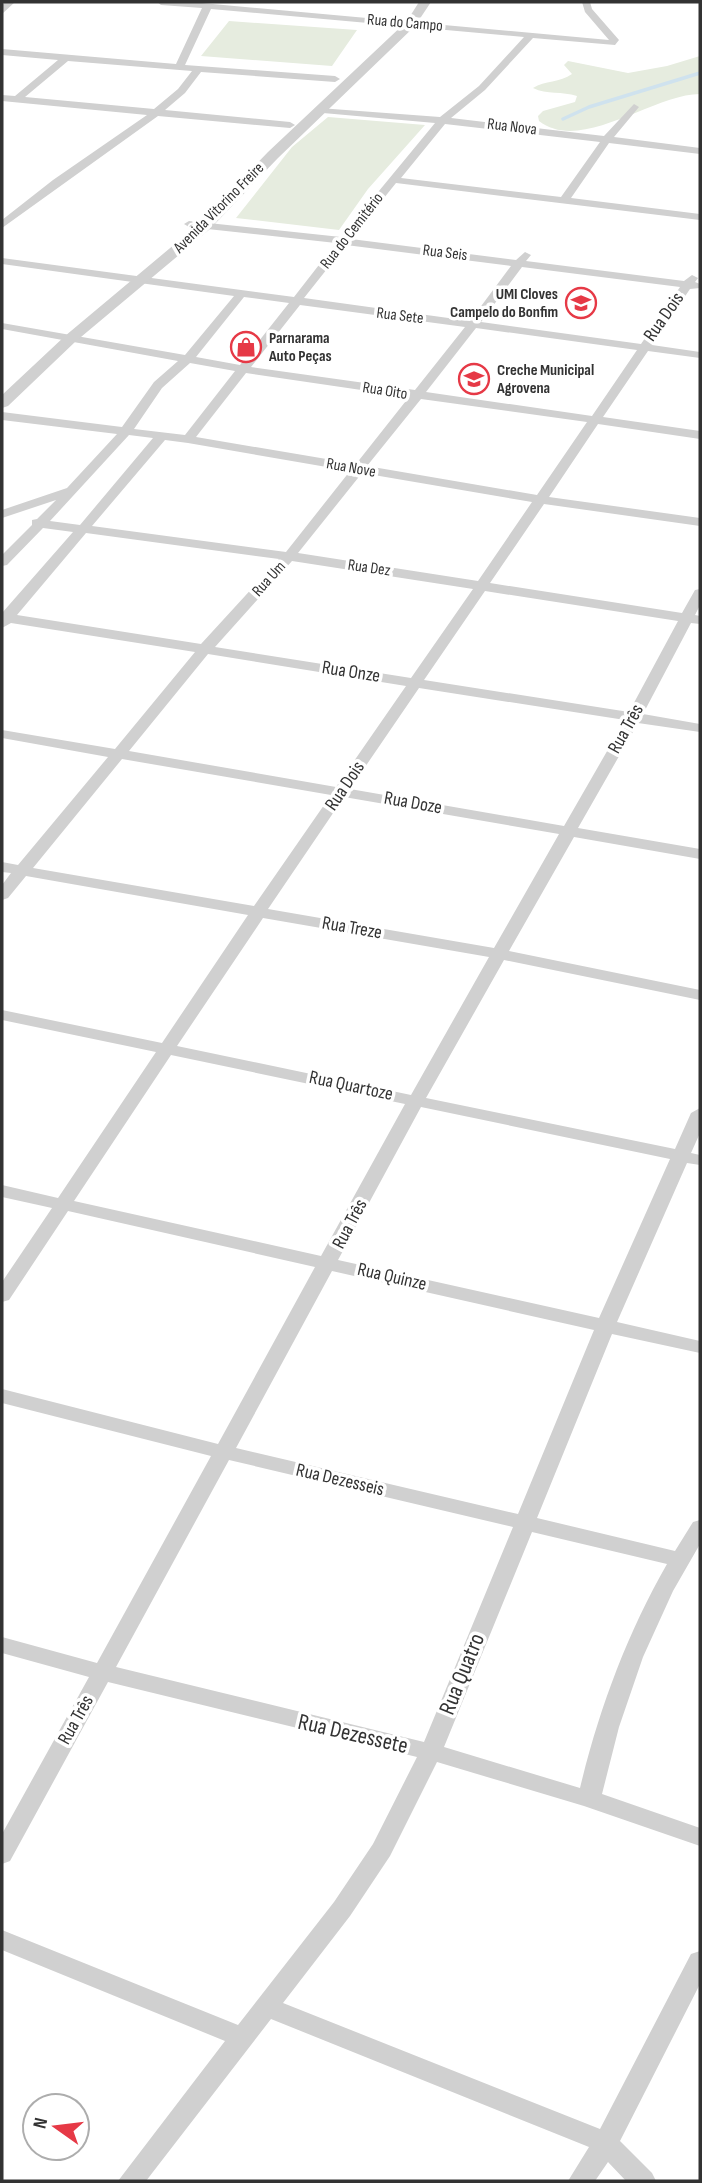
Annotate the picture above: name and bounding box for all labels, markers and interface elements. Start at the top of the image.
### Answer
street label: Rua do Campo [366,10,444,36]
street label: Rua Nova [486,115,538,139]
street label: Avenida Vitorino Freire [169,159,268,258]
street label: Rua do Cemitério [316,189,388,273]
street label: Rua Seis [422,241,469,265]
place label: UMI Cloves Campelo do Bonfim [450,285,558,322]
school or university icon: UMI Cloves Campelo do Bonfim [564,286,598,320]
street label: Rua Dois [639,288,689,346]
street label: Rua Sete [375,304,425,328]
place label: Parnarama Auto Peças [268,329,332,366]
shop icon: Parnarama Auto Peças [229,330,263,364]
place label: Creche Municipal Agrovena [496,361,594,398]
school or university icon: Creche Municipal Agrovena [457,362,491,396]
street label: Rua Oito [361,378,409,404]
street label: Rua Nove [325,454,377,482]
street label: Rua Dez [346,556,392,580]
street label: Rua Um [248,557,290,601]
street label: Rua Onze [320,656,382,688]
street label: Rua Três [603,700,649,758]
street label: Rua Dois [320,757,370,815]
street label: Rua Doze [382,787,444,819]
street label: Rua Treze [320,911,384,945]
street label: Rua Quartoze [307,1066,395,1106]
street label: Rua Três [327,1195,373,1253]
street label: Rua Quinze [355,1258,429,1296]
street label: Rua Dezesseis [294,1459,386,1501]
street label: Rua Quatro [433,1629,491,1719]
street label: Rua Três [53,1691,99,1749]
street label: Rua Dezessete [295,1708,411,1760]
north arrow [21,2092,91,2162]
text: N [29,2116,53,2131]

